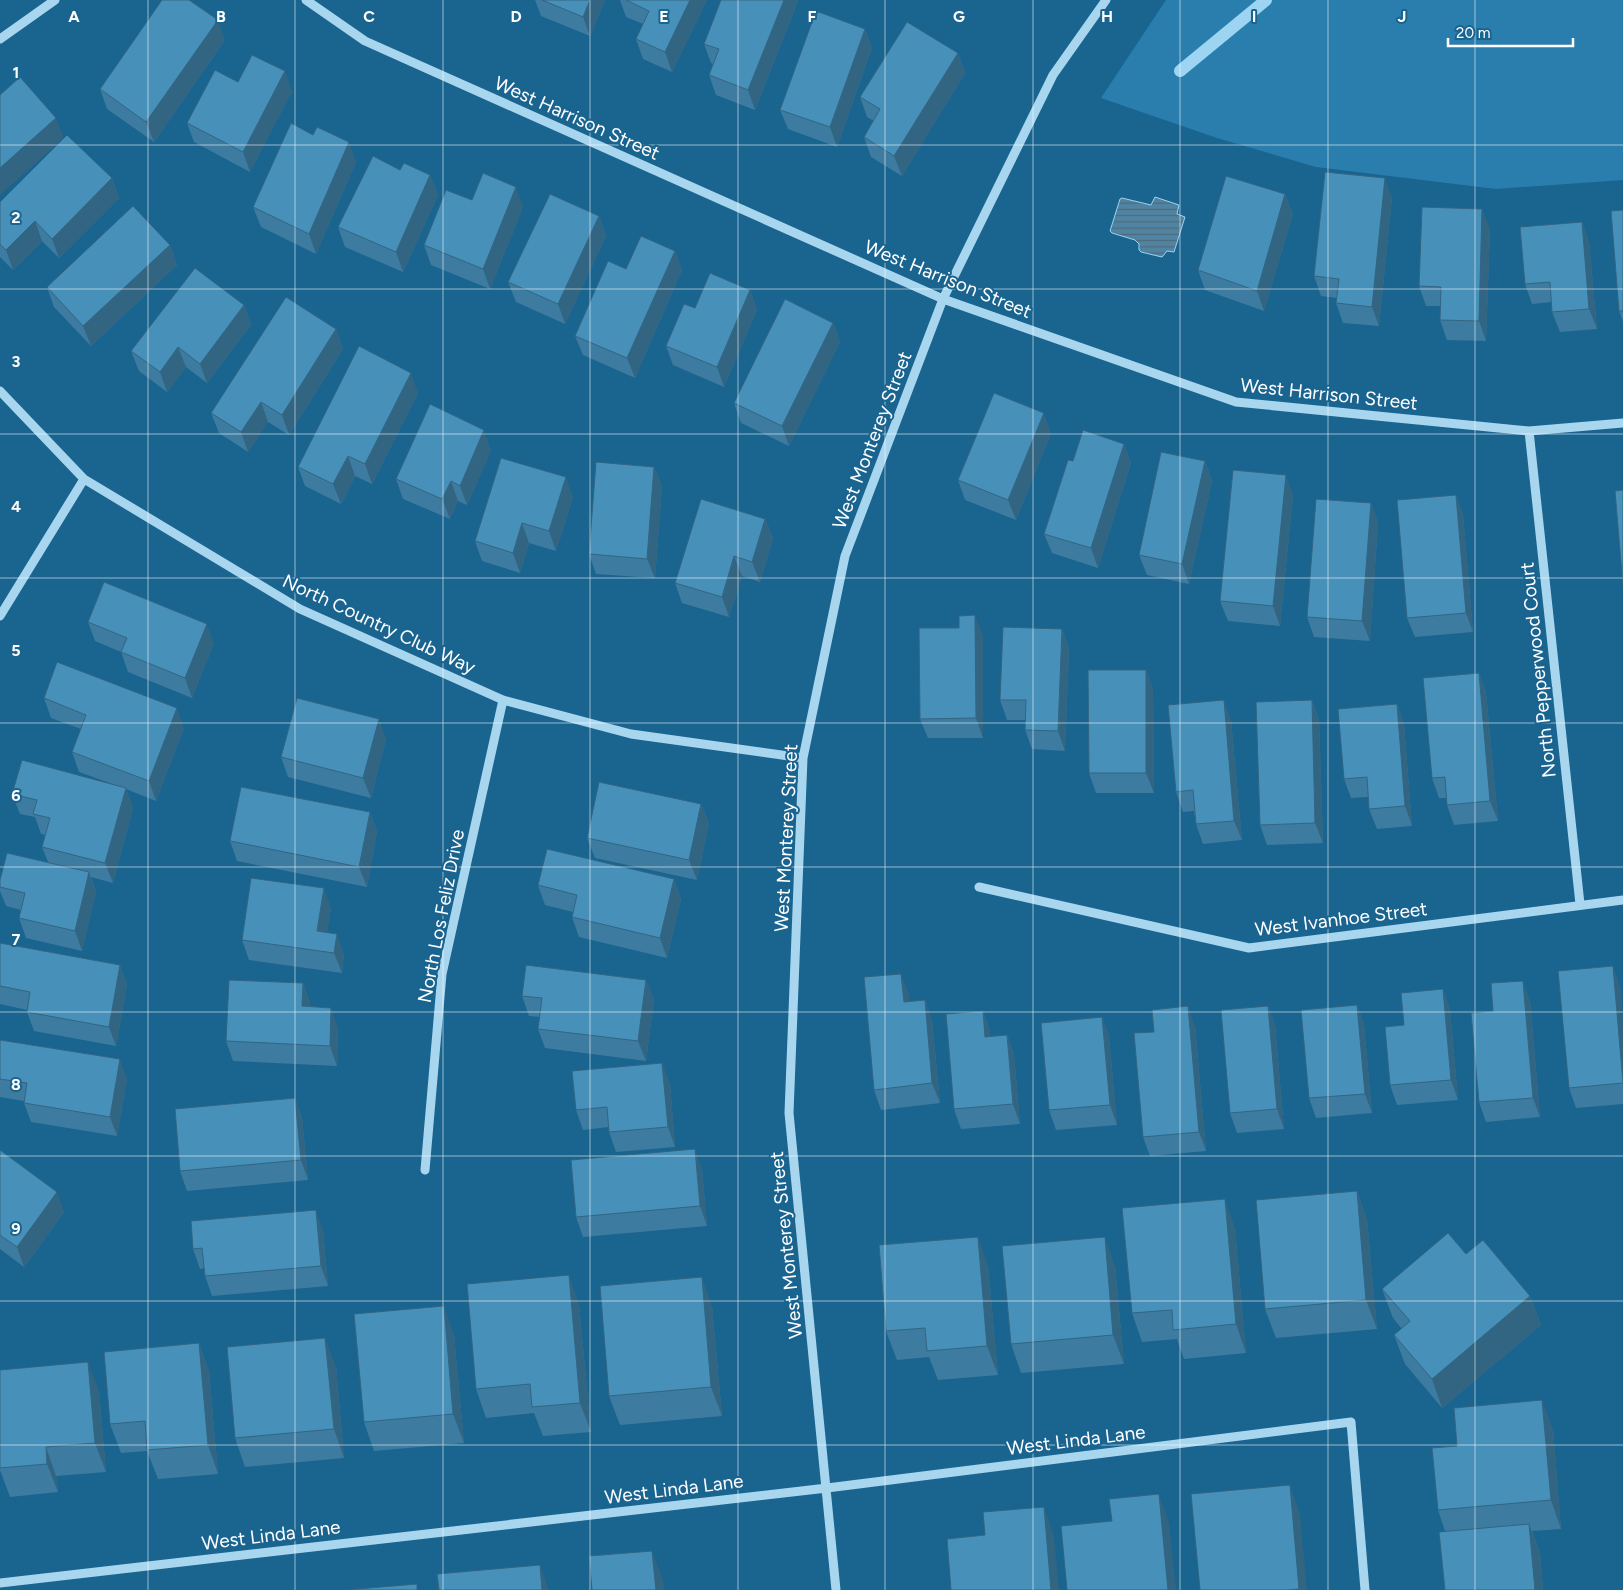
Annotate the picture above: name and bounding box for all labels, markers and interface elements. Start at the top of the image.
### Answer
text: A [68,7,80,26]
text: B [216,7,226,26]
text: C [363,7,375,26]
text: D [510,7,522,26]
text: E [659,7,669,26]
text: F [808,7,817,26]
text: G [953,7,965,26]
text: H [1101,7,1113,26]
text: I [1252,7,1256,26]
text: J [1398,7,1406,26]
scale bar [1448,15,1573,47]
text: 20 m [1456,24,1490,42]
text: 1 [13,63,19,82]
street label: West Harrison Street [491,71,663,165]
text: 2 [11,208,21,227]
street label: West Harrison Street [861,235,1035,323]
street label: West Monterey Street [828,348,916,532]
text: 3 [12,352,21,371]
street label: West Harrison Street [1239,373,1419,415]
text: 4 [11,497,21,516]
street label: North Pepperwood Court [1515,561,1561,779]
street label: North Country Club Way [279,569,479,679]
text: 5 [11,641,21,660]
street label: West Monterey Street [770,743,802,933]
text: 6 [11,786,21,805]
street label: North Los Feliz Drive [413,827,469,1005]
street label: West Ivanhoe Street [1253,897,1429,941]
text: 7 [12,930,21,949]
text: 8 [11,1075,21,1094]
street label: West Monterey Street [765,1150,807,1340]
text: 9 [11,1219,21,1238]
street label: West Linda Lane [1005,1420,1147,1460]
street label: West Linda Lane [603,1469,745,1509]
street label: West Linda Lane [200,1515,342,1555]

